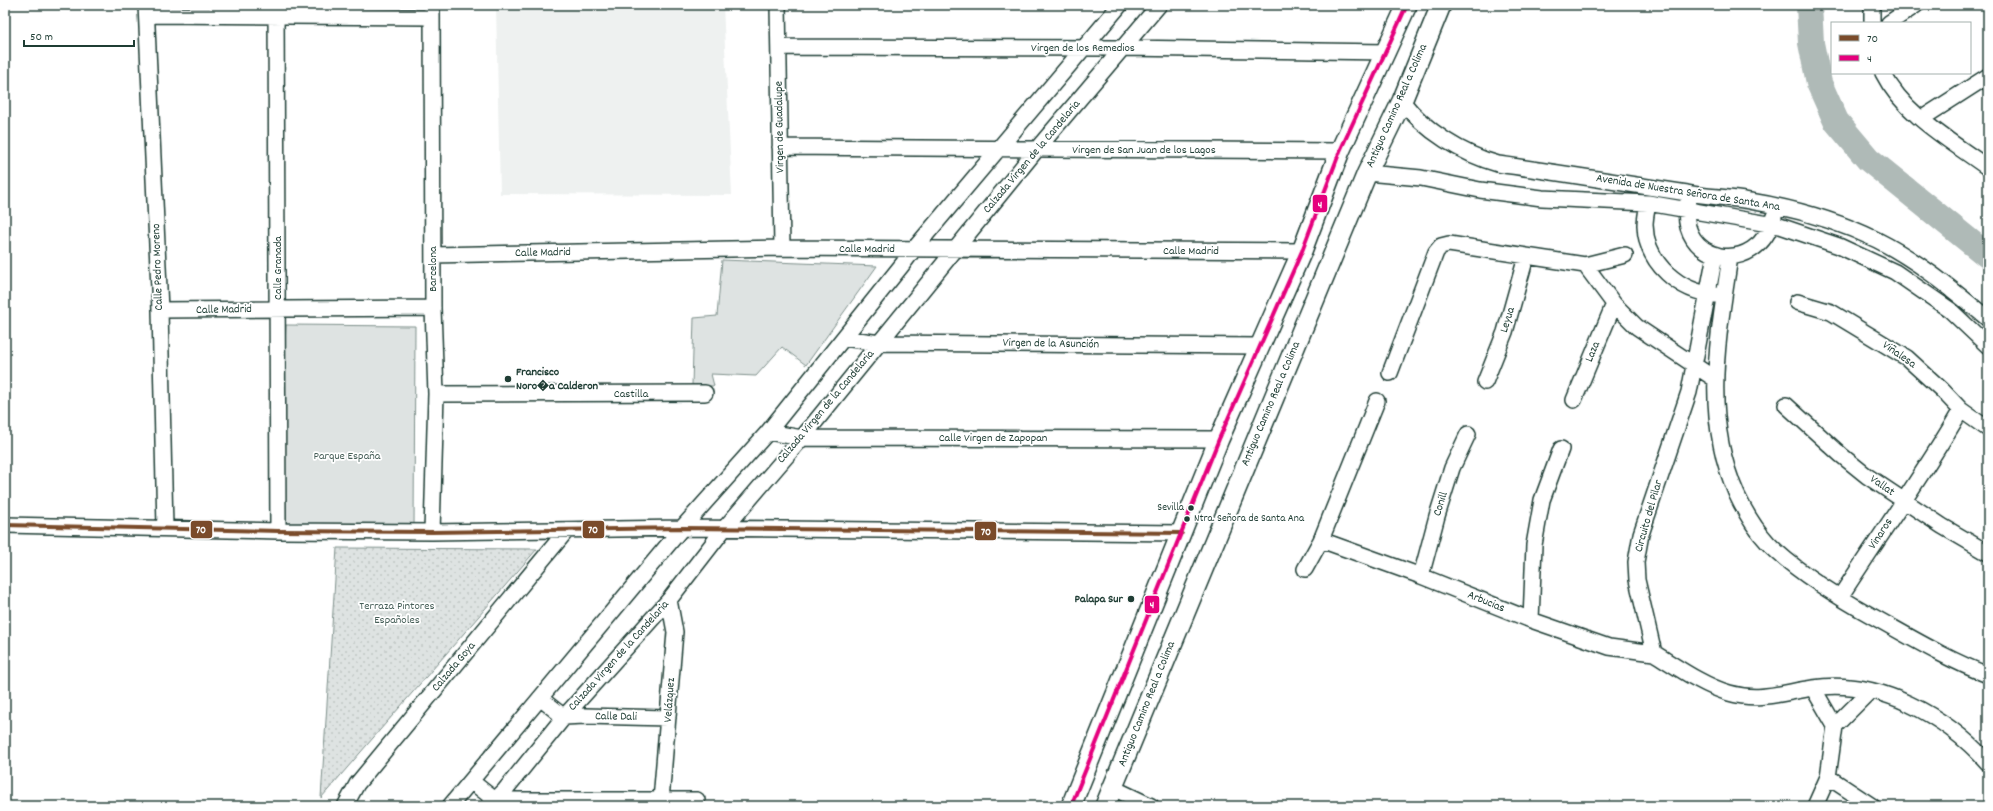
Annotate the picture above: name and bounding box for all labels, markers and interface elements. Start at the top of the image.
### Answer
scale bar [24,22,134,48]
legend [1831,22,1971,74]
text: 50 m [30,29,53,46]
text: 70 [1867,31,1878,48]
street label: Virgen de los Remedios [1031,40,1135,57]
street label: Antiguo Camino Real a Colima [1362,41,1432,171]
text: 4 [1867,51,1872,68]
street label: Virgen de Guadalupe [771,81,789,173]
street label: Calzada Virgen de la Candelaria [979,96,1085,217]
street label: Virgen de San Juan de los Lagos [1072,142,1216,159]
street label: Avenida de Nuestra Señora de Santa Ana [1595,170,1781,216]
line badge: 4 [1312,194,1328,213]
text: 4 [1318,198,1322,214]
street label: Calle Pedro Moreno [148,223,168,311]
street label: Calle Granada [270,236,287,300]
street label: Calle Madrid [839,241,895,258]
street label: Calle Madrid [1163,243,1219,260]
street label: Calle Madrid [515,244,571,262]
street label: Barcelona [425,246,442,292]
street label: Calle Madrid [196,301,252,319]
street label: Leyua [1496,305,1520,335]
street label: Virgen de la Asunción [1003,335,1100,353]
street label: Viñalesa [1879,337,1920,373]
street label: Antiguo Camino Real a Colima [1237,339,1305,469]
street label: Laza [1581,339,1605,365]
street label: Calzada Virgen de la Candelaria [773,346,879,467]
place label: Francisco Noro�a Calderon [516,364,599,395]
marker: Francisco Noro�a Calderon [503,374,513,384]
street label: Castilla [614,386,649,403]
street label: Calle Virgen de Zapopan [939,430,1048,447]
park label: Parque España [314,448,381,465]
street label: Vallat [1866,471,1898,501]
street label: Circuito del Pilar [1631,477,1668,554]
street label: Conill [1429,490,1453,518]
place label: Sevilla [1157,500,1185,516]
marker: Sevilla [1186,503,1196,513]
place label: Ntra. Señora de Santa Ana [1194,511,1305,527]
marker: Ntra. Señora de Santa Ana [1182,514,1192,524]
street label: Vinaros [1865,515,1897,553]
line badge: 70 [190,520,213,539]
line badge: 70 [582,520,605,539]
line badge: 70 [974,521,997,541]
text: 70 [196,523,206,539]
text: 70 [588,523,598,539]
text: 70 [981,525,991,541]
street label: Arbucias [1465,587,1507,617]
place label: Palapa Sur [1075,591,1124,608]
marker: Palapa Sur [1126,594,1136,604]
line badge: 4 [1144,595,1160,614]
street label: Calzada Virgen de la Candelaria [565,597,674,715]
park label: Terraza Pintores Españoles [359,598,435,629]
text: 4 [1150,598,1154,614]
street label: Calzada Goya [428,638,480,696]
street label: Antiguo Camino Real a Colima [1114,638,1180,769]
street label: Velázquez [660,677,680,723]
street label: Calle Dali [595,708,637,726]

